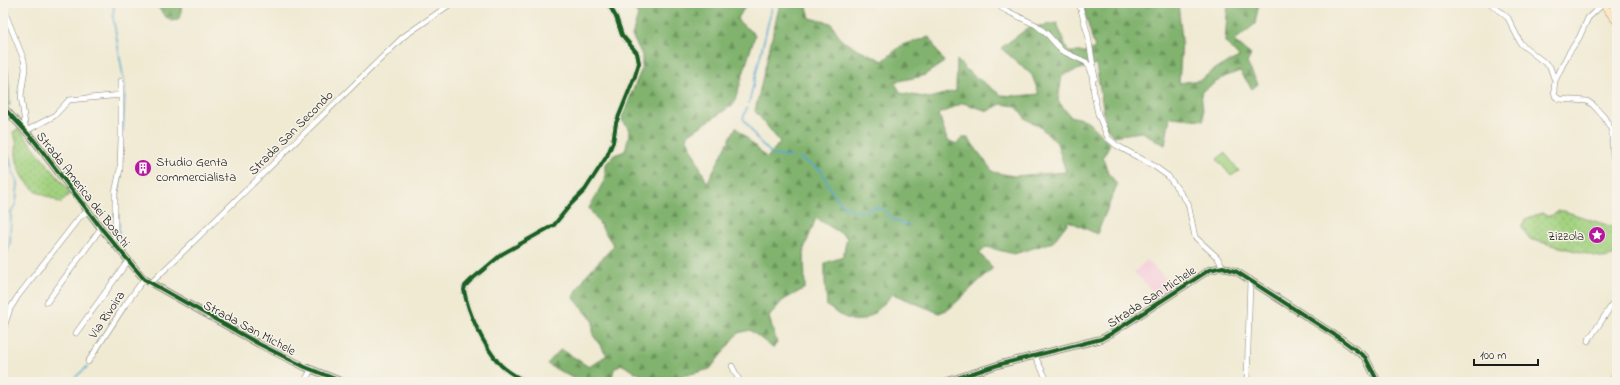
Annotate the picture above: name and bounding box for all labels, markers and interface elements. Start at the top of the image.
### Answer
street label: Strada San Secondo [244,86,338,180]
street label: Strada America dei Boschi [31,128,134,252]
place label: Studio Genta commercialista [156,153,236,187]
building icon: Studio Genta commercialista [133,158,153,178]
place icon: Zizzola [1587,225,1607,245]
place label: Zizzola [1548,227,1584,246]
street label: Strada San Michele [1104,261,1200,333]
street label: Via Rivoira [84,287,130,343]
street label: Strada San Michele [200,296,299,361]
scale bar [1474,341,1538,367]
text: 100 m [1480,347,1507,365]

